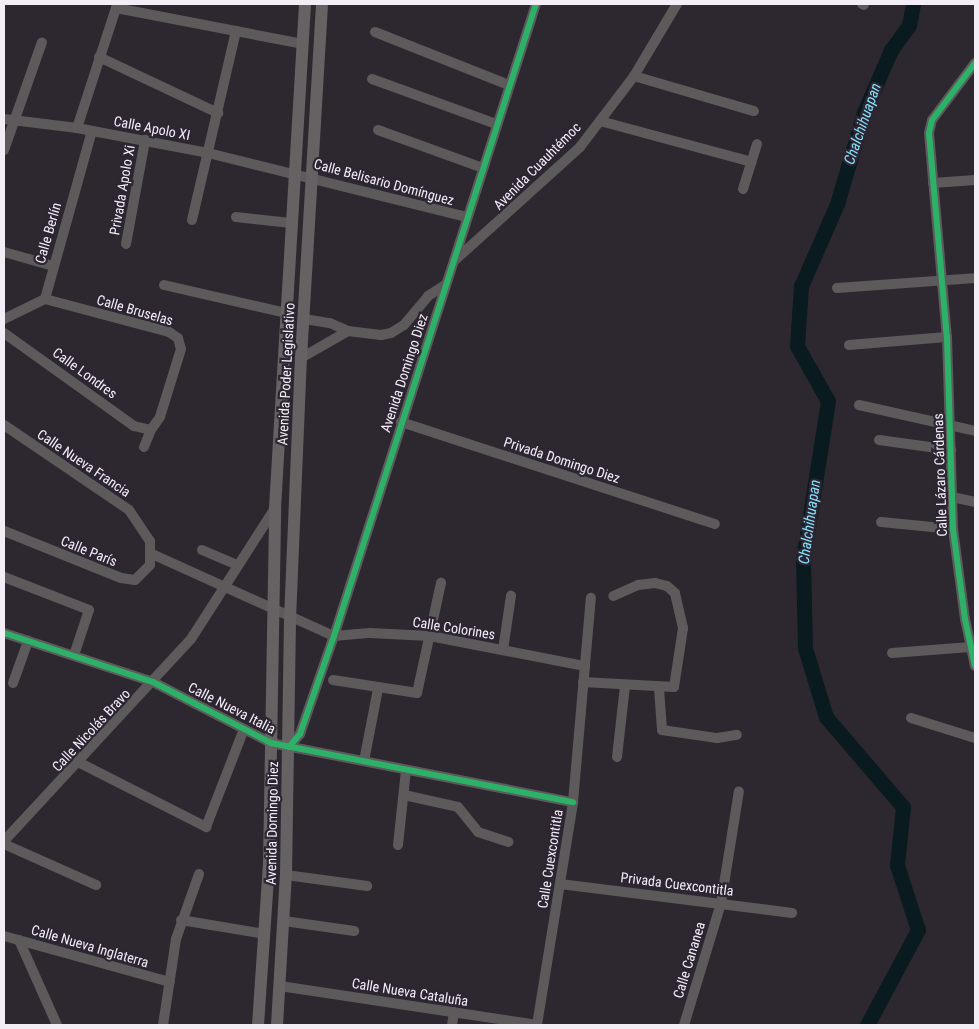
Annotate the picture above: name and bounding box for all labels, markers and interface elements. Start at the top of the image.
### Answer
water label: Chalchihuapan [841,81,885,167]
street label: Calle Apolo XI [112,112,192,144]
street label: Avenida Cuauhtémoc [490,119,584,213]
street label: Privada Apolo Xi [106,144,138,236]
street label: Calle Belisario Domínguez [312,155,456,209]
street label: Calle Berlín [31,201,65,265]
street label: Calle Bruselas [95,291,175,329]
street label: Avenida Poder Legislativo [274,302,298,446]
street label: Avenida Domingo Diez [377,312,431,434]
street label: Calle Londres [50,344,120,402]
street label: Calle Lázaro Cárdenas [929,413,951,537]
street label: Calle Nueva Francia [34,426,134,500]
street label: Privada Domingo Diez [502,433,622,487]
water label: Chalchihuapan [795,479,825,565]
street label: Calle París [58,532,120,570]
street label: Calle Colorines [412,613,496,643]
street label: Calle Nueva Italia [185,679,279,737]
street label: Calle Nicolás Bravo [48,685,134,775]
street label: Avenida Domingo Diez [263,761,281,885]
street label: Calle Cuexcontitla [534,808,566,910]
street label: Privada Cuexcontitla [620,869,734,899]
street label: Calle Cananea [669,920,709,1000]
street label: Calle Nueva Inglaterra [29,921,151,971]
street label: Calle Nueva Cataluña [351,975,469,1009]

